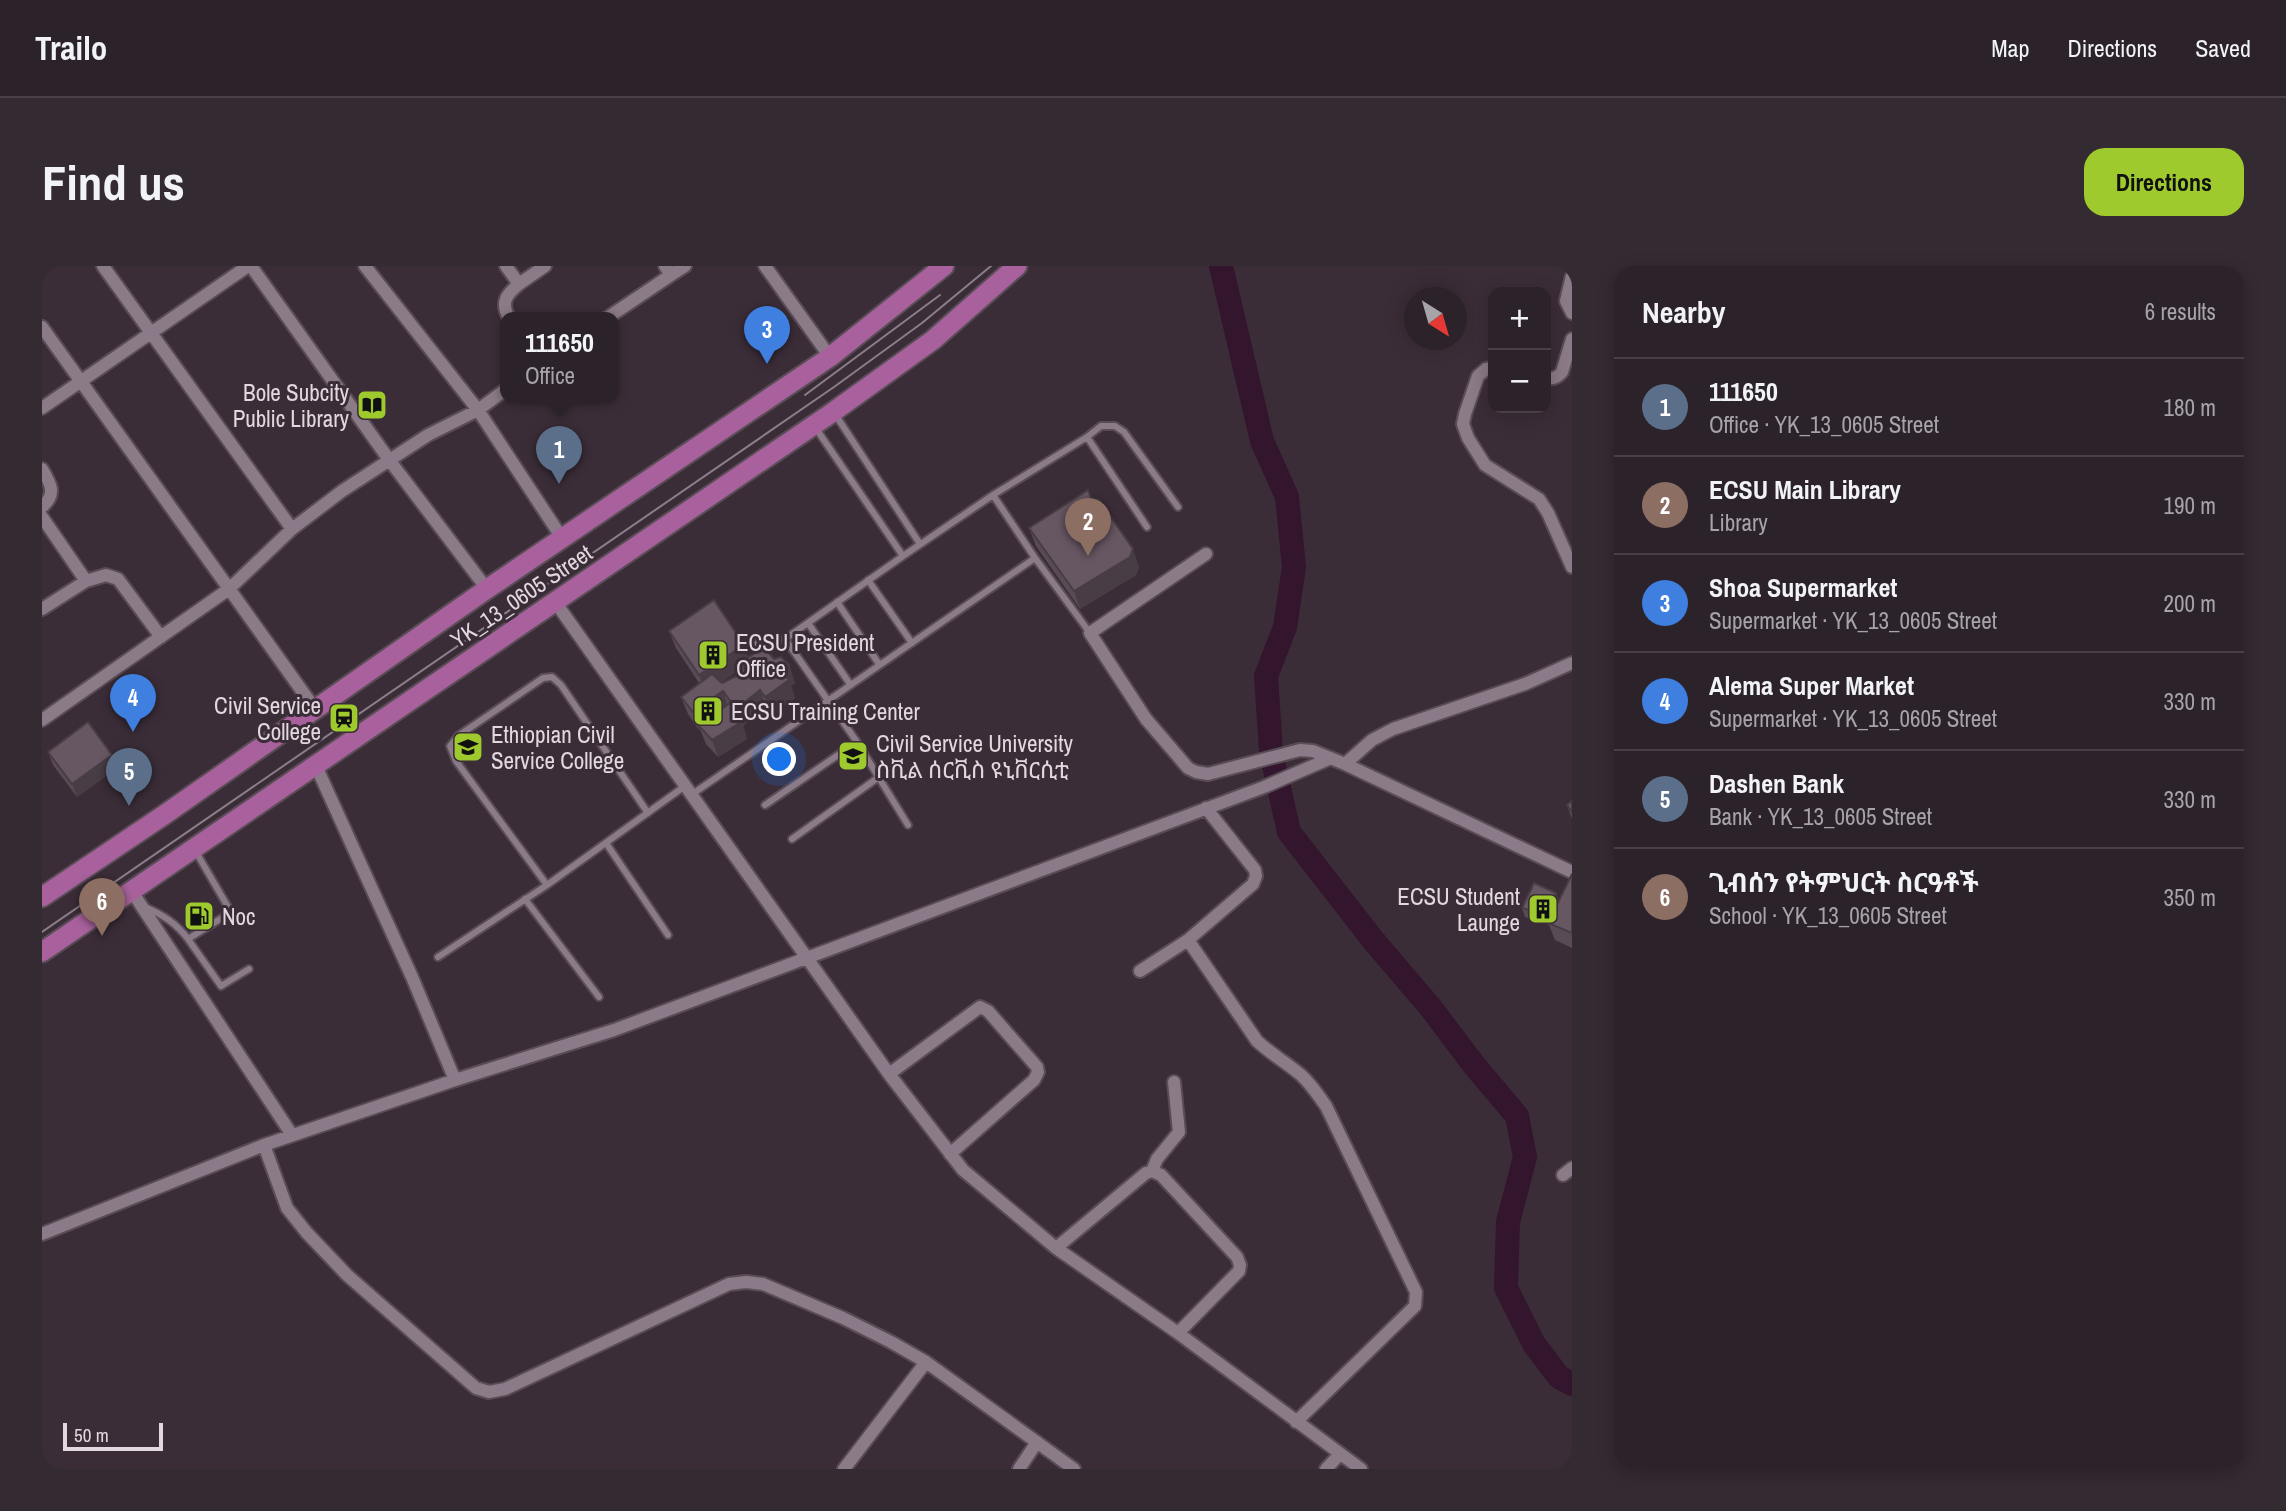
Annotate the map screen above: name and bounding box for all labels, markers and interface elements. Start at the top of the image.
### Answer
text: Trailo [35,26,107,70]
text: Map [1991,32,2029,64]
text: Directions [2067,32,2157,64]
text: Saved [2195,32,2251,64]
button: Directions [2084,148,2244,216]
text: Find us [42,149,185,215]
north arrow [1404,287,1467,350]
map controls [1488,287,1551,413]
button: + [1488,287,1551,350]
text: Nearby [1642,292,1725,332]
text: 6 results [2145,296,2216,327]
pin: 3 [744,306,790,364]
popup [500,312,619,403]
text: 111650 [525,325,594,360]
button: − [1488,350,1551,413]
text: Office [525,360,575,391]
text: 111650 [1709,374,1778,409]
place label: Bole Subcity Public Library [233,377,350,434]
library icon: Bole Subcity Public Library [355,388,389,422]
text: 1 [1660,392,1670,423]
text: 180 m [2164,392,2216,423]
text: Office · YK_13_0605 Street [1709,409,1939,440]
pin: 1 [536,426,582,484]
text: ECSU Main Library [1709,472,1901,507]
text: 2 [1660,490,1670,521]
text: 190 m [2164,490,2216,521]
pin: 2 [1065,498,1111,556]
text: Library [1709,507,1768,538]
street label: YK_13_0605 Street [444,537,598,655]
text: Shoa Supermarket [1709,570,1897,605]
text: 3 [1660,588,1670,619]
text: 200 m [2164,588,2216,619]
text: Supermarket · YK_13_0605 Street [1709,605,1997,636]
place label: ECSU President Office [736,627,874,684]
building icon: ECSU President Office [696,638,730,672]
text: Alema Super Market [1709,668,1914,703]
pin: 4 [110,674,156,732]
text: 4 [1660,686,1670,717]
text: 330 m [2164,686,2216,717]
place label: Civil Service College [214,690,321,747]
building icon: ECSU Training Center [691,694,725,728]
place label: ECSU Training Center [731,696,920,727]
station icon: Civil Service College [327,701,361,735]
text: Supermarket · YK_13_0605 Street [1709,703,1997,734]
place label: Ethiopian Civil Service College [491,719,624,776]
place label: Civil Service University ስቪል ሰርቪስ ዩኒቨርሲቲ [876,728,1074,785]
school or university icon: Ethiopian Civil Service College [451,730,485,764]
school or university icon: Civil Service University ስቪል ሰርቪስ ዩኒቨርሲቲ [836,739,870,773]
your location [762,742,796,776]
pin: 5 [106,748,152,806]
text: Dashen Bank [1709,766,1844,801]
text: 5 [1660,784,1670,815]
text: 330 m [2164,784,2216,815]
text: Bank · YK_13_0605 Street [1709,801,1932,832]
text: ጊብሰን የትምህርት ስርዓቶች [1709,865,1979,900]
pin: 6 [79,878,125,936]
place label: ECSU Student Launge [1397,881,1520,938]
text: 6 [1660,882,1670,913]
text: 350 m [2164,882,2216,913]
building icon: ECSU Student Launge [1526,892,1560,926]
fuel station icon: Noc [182,899,216,933]
text: School · YK_13_0605 Street [1709,900,1947,931]
place label: Noc [222,901,256,932]
scale bar [63,1420,163,1452]
text: 50 m [74,1422,109,1448]

